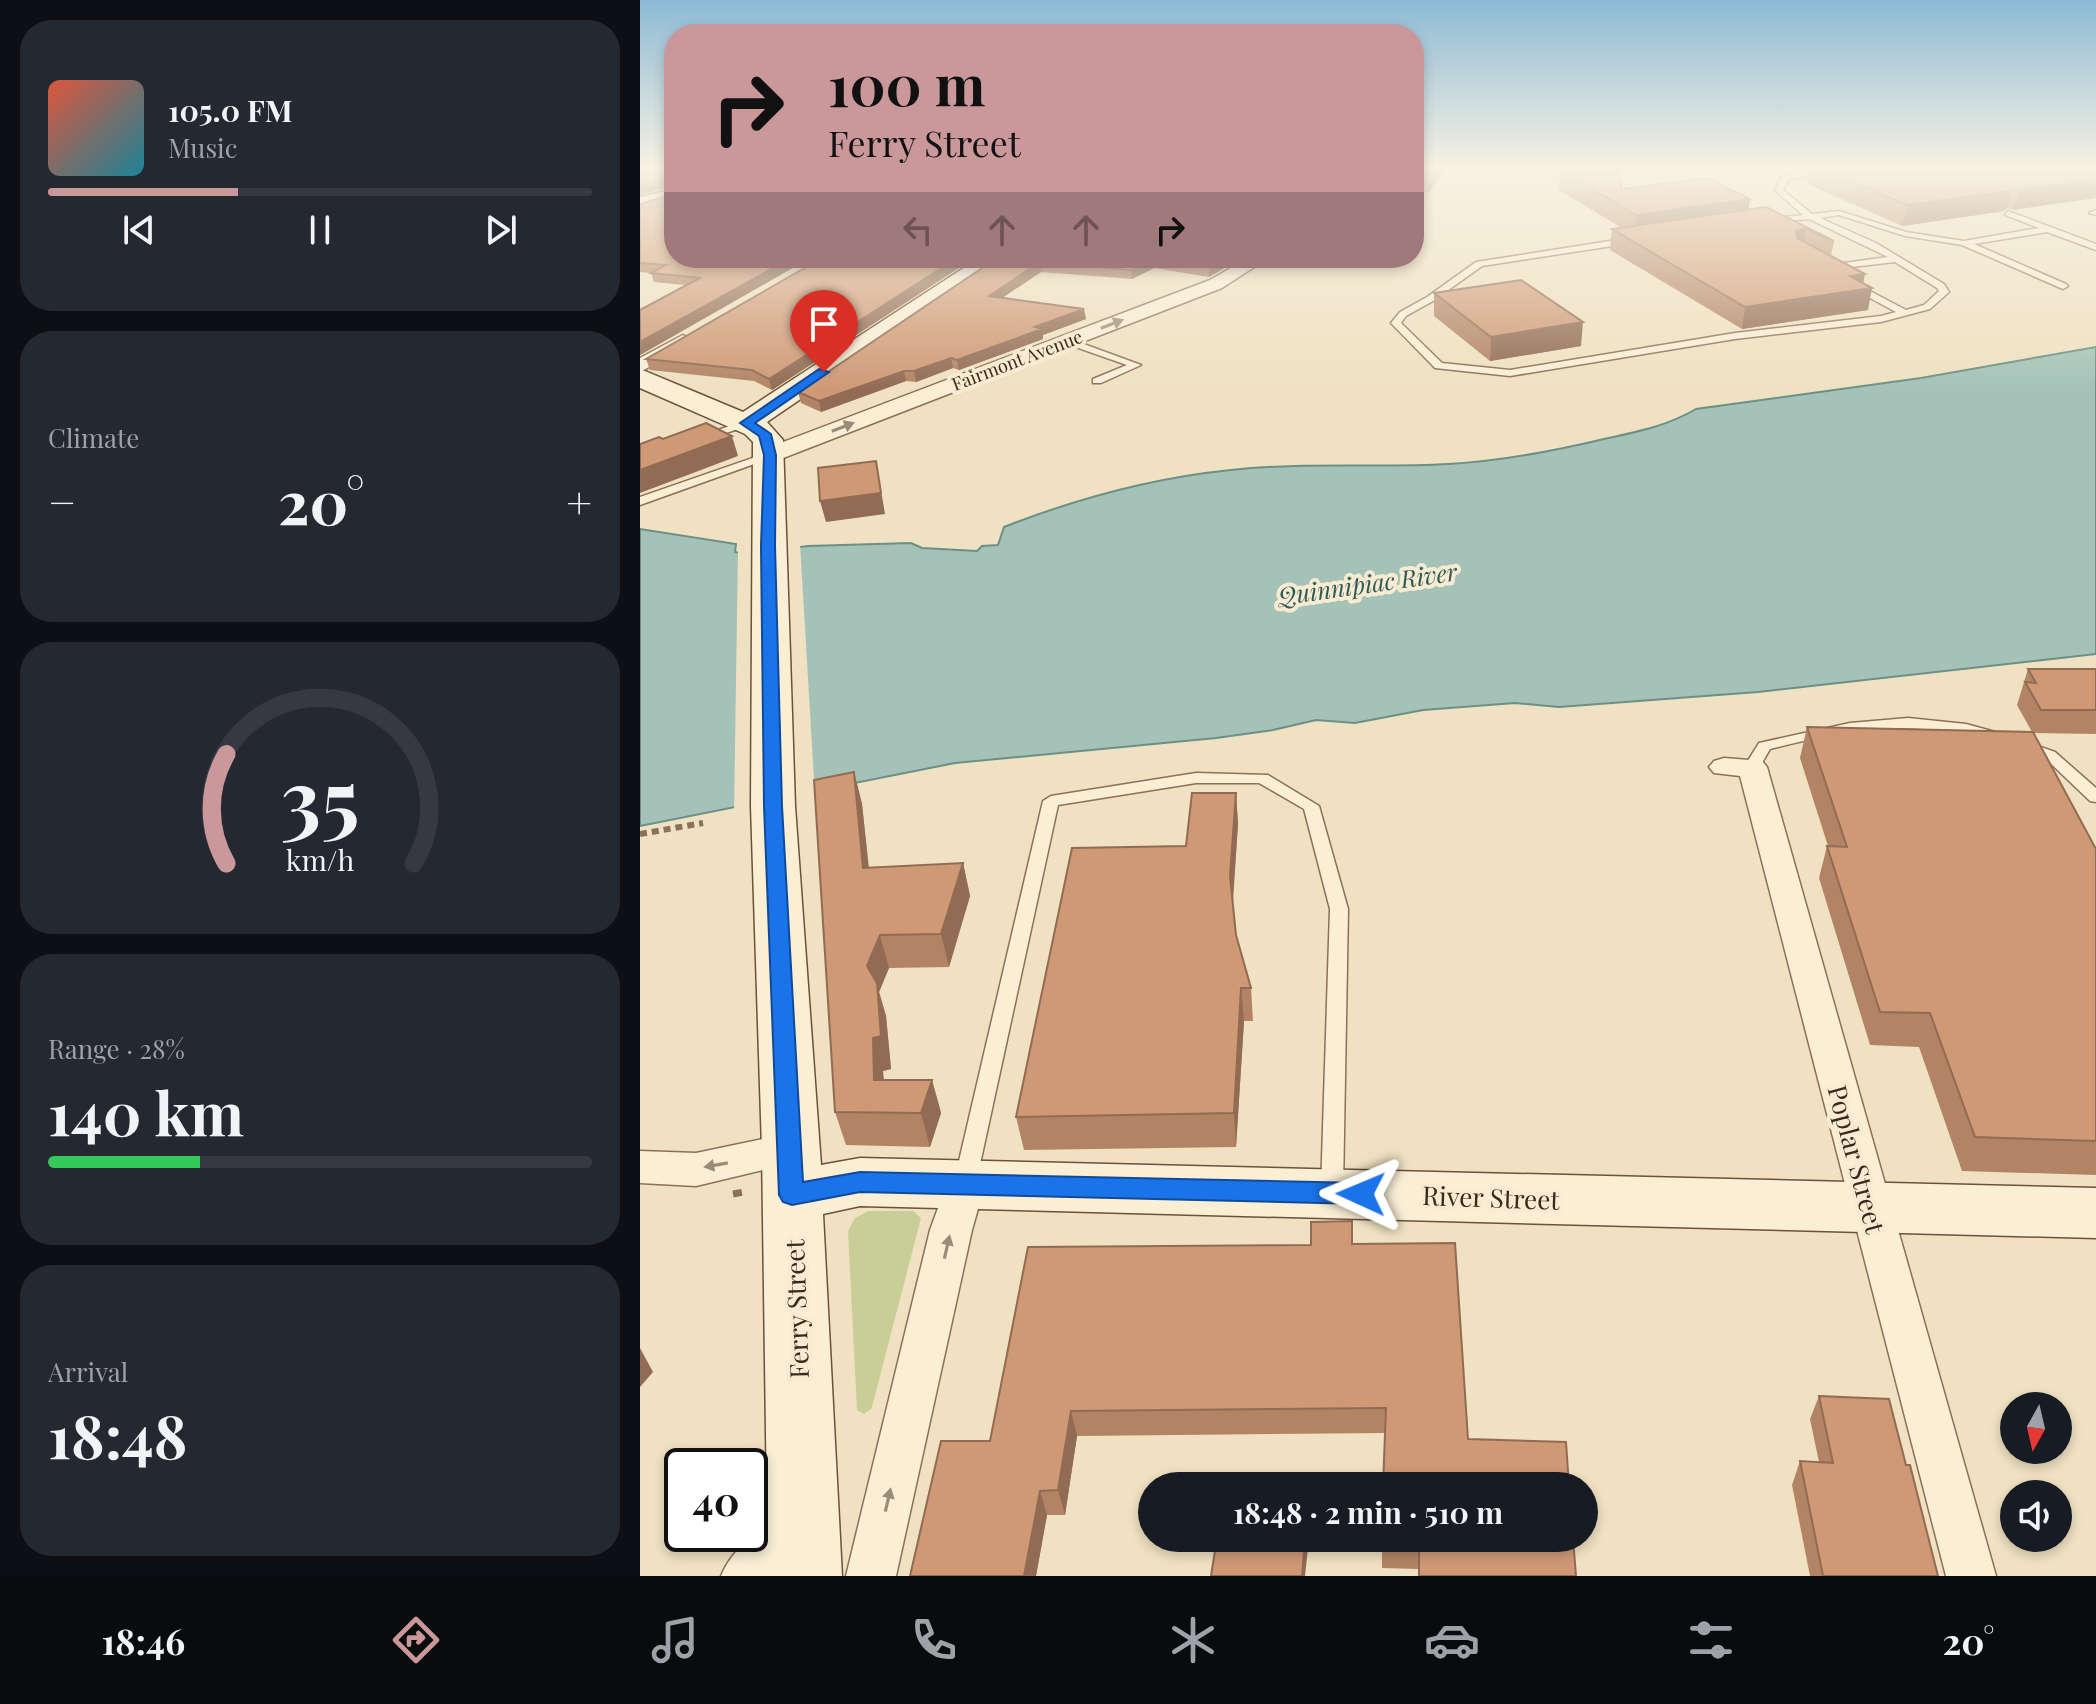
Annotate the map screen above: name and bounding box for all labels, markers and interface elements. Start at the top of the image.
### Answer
text: 100 m [828,46,985,121]
icon: right [696,56,800,160]
text: 105.0 FM [168,90,293,130]
text: Ferry Street [828,118,1021,166]
text: Music [168,130,237,165]
icon: previous [117,208,161,252]
icon: pause [298,208,342,252]
icon: next [479,208,523,252]
icon: left [896,208,940,252]
icon: ahead [980,208,1024,252]
icon: ahead [1064,208,1108,252]
icon: right [1148,208,1192,252]
pin [790,290,858,372]
icon: arrive [802,302,846,346]
one-way arrow [1100,317,1124,330]
street label: Fairmont Avenue [948,324,1086,396]
text: Climate [48,420,139,455]
one-way arrow [831,420,855,433]
text: 20° [278,460,365,540]
text: − [48,471,76,530]
text: + [566,471,592,530]
water label: Quinnipiac River [1273,554,1459,612]
text: 35 [281,740,359,851]
text: km/h [286,840,354,878]
text: Range · 28% [48,1031,185,1066]
text: 140 km [48,1071,244,1151]
street label: Poplar Street [1820,1081,1894,1238]
position arrow [1319,1152,1403,1236]
one-way arrow [703,1159,728,1171]
street label: River Street [1422,1177,1561,1217]
one-way arrow [941,1234,954,1259]
street label: Ferry Street [776,1238,816,1379]
text: Arrival [48,1354,128,1389]
north arrow [2000,1392,2072,1464]
map controls [2000,1392,2072,1552]
text: 18:48 [48,1394,187,1474]
speed limit sign: 40 [664,1448,768,1552]
button: sound [2000,1480,2072,1552]
one-way arrow [883,1487,895,1512]
text: 18:48 · 2 min · 510 m [1233,1492,1503,1532]
icon: directions [388,1612,444,1668]
icon: music [647,1612,703,1668]
icon: phone [906,1612,962,1668]
icon: climate [1165,1612,1221,1668]
icon: car [1424,1612,1480,1668]
icon: filters [1683,1612,1739,1668]
text: 18:46 [102,1616,185,1664]
text: 20° [1942,1616,1994,1664]

